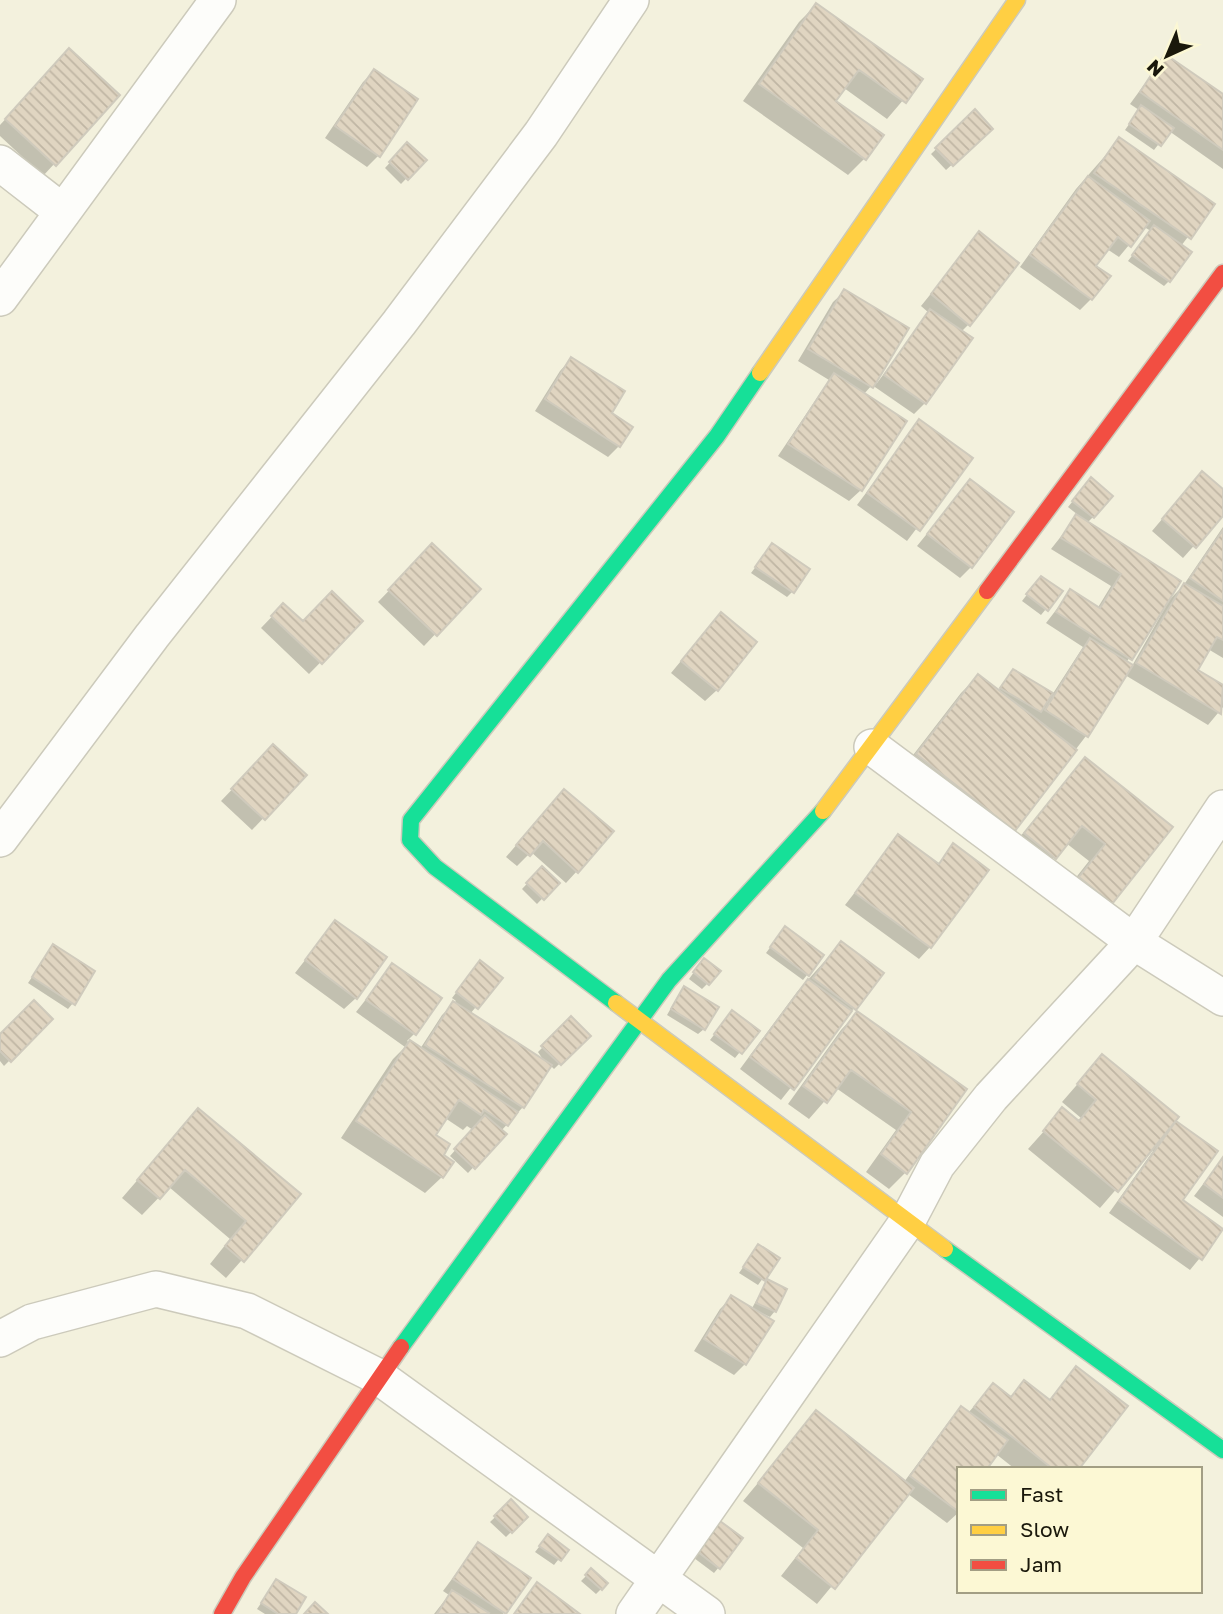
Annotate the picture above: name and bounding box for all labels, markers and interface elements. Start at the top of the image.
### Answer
north arrow [1132,21,1202,91]
text: N [1142,55,1168,82]
legend [957,1467,1202,1593]
text: Fast [1020,1481,1063,1507]
text: Slow [1020,1516,1069,1542]
text: Jam [1020,1551,1062,1577]

